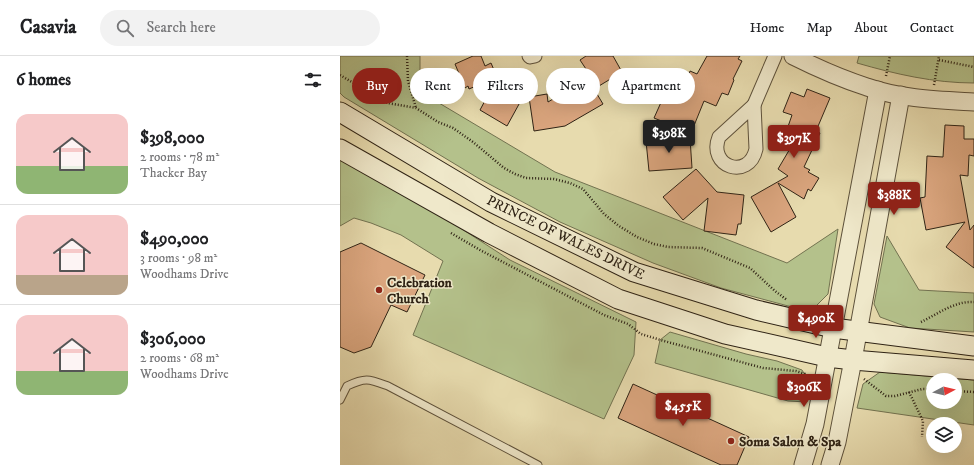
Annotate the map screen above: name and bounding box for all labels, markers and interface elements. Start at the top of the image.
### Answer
search box [100,10,380,46]
text: Casavia [20,16,76,39]
icon: search [114,17,136,39]
text: Search here [146,18,216,37]
text: Home [750,19,784,37]
text: Map [806,19,832,37]
text: About [854,19,888,37]
text: Contact [910,19,954,37]
chip: Buy [352,68,402,104]
chip: Rent [410,68,465,104]
chip: Filters [473,68,538,104]
chip: New [546,68,600,104]
chip: Apartment [608,68,695,104]
text: 6 homes [16,69,71,91]
icon: filters [302,69,324,91]
pin: $398K [641,120,697,154]
text: $398K [652,125,686,141]
pin: $397K [766,125,822,159]
text: $398,000 [140,127,205,149]
icon: home [48,130,96,178]
text: $397K [777,130,811,146]
text: 2 rooms · 78 m² [140,149,219,165]
text: Thacker Bay [140,165,207,181]
pin: $388K [866,182,922,216]
text: $388K [877,187,911,203]
street label: PRINCE OF WALES DRIVE [483,192,648,284]
text: $490,000 [140,228,209,250]
icon: home [48,231,96,279]
text: 3 rooms · 98 m² [140,250,217,266]
text: Woodhams Drive [140,266,229,282]
place label: Celebration Church [387,274,453,308]
marker: Celebration Church [374,285,384,295]
pin: $490K [788,305,844,339]
text: $490K [797,310,835,326]
text: $306,000 [140,328,206,350]
icon: home [48,331,96,379]
text: 2 rooms · 68 m² [140,350,219,366]
text: Woodhams Drive [140,366,229,382]
north arrow [926,373,962,409]
map controls [926,373,962,453]
pin: $306K [776,374,832,408]
text: $306K [787,379,821,395]
pin: $455K [655,393,711,427]
text: $455K [665,398,701,414]
button: layers [926,417,962,453]
place label: Soma Salon & Spa [739,433,842,451]
marker: Soma Salon & Spa [726,436,736,446]

